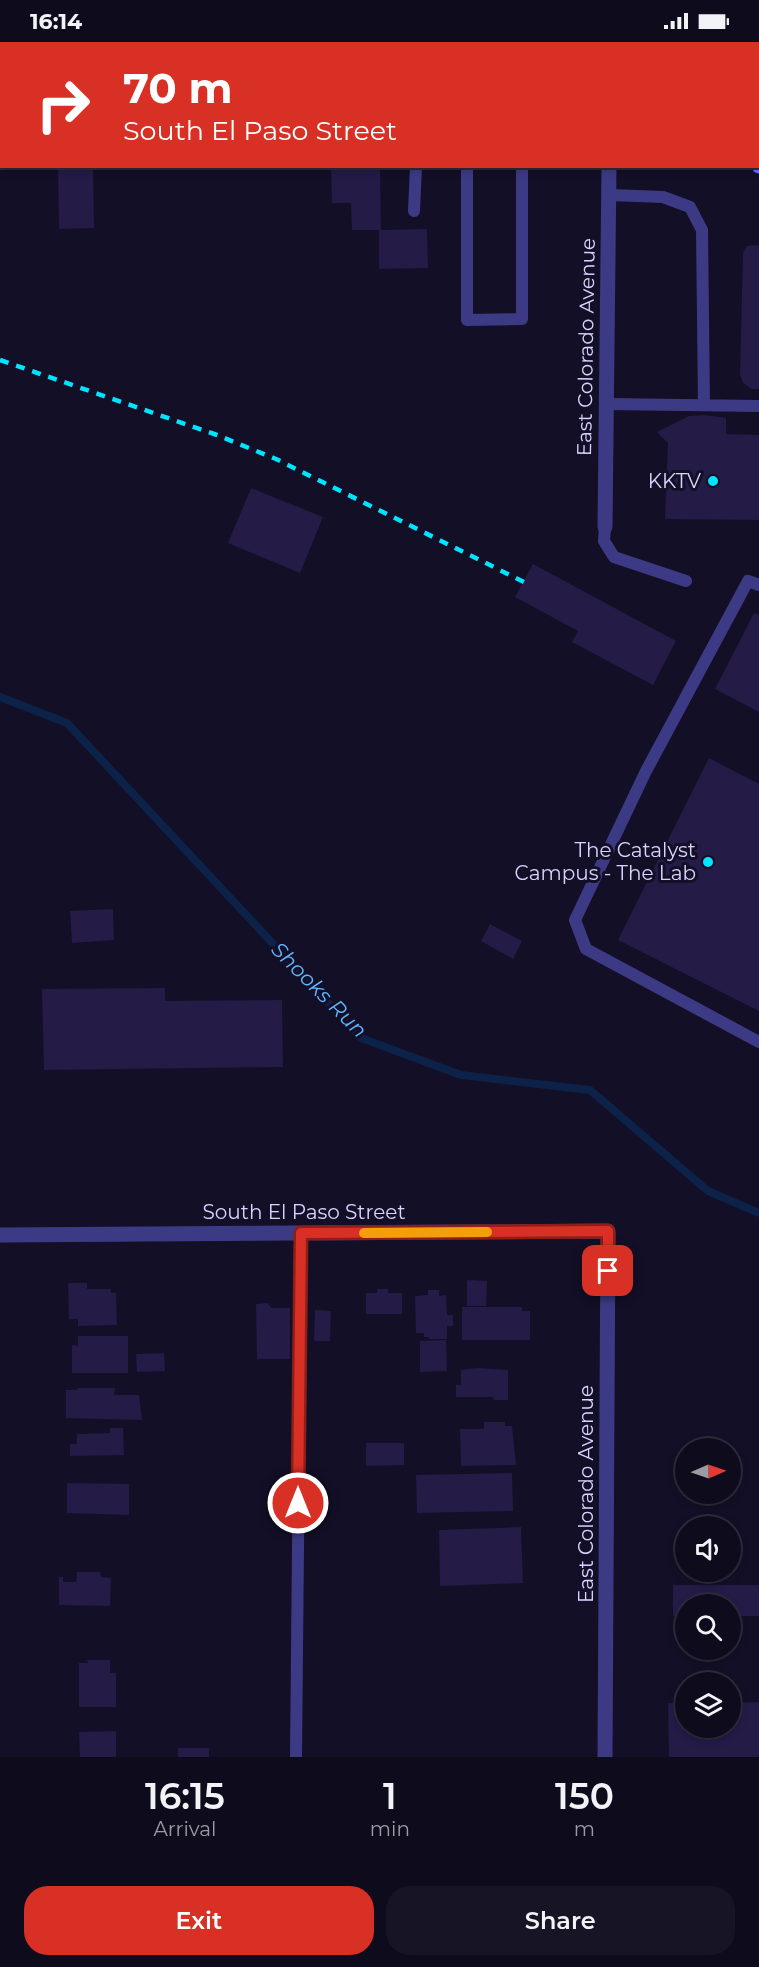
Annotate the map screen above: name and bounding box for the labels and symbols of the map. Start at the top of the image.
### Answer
street label: East Colorado Avenue [572,238,600,456]
place label: KKTV [648,469,701,493]
marker: KKTV [706,474,720,488]
place label: The Catalyst Campus - The Lab [515,838,696,885]
marker: The Catalyst Campus - The Lab [701,855,715,869]
water label: Shooks Run [266,937,372,1043]
street label: South El Paso Street [202,1200,406,1224]
pin [582,1245,633,1296]
street label: East Colorado Avenue [574,1385,598,1603]
north arrow [675,1438,741,1504]
position arrow [266,1471,330,1535]

